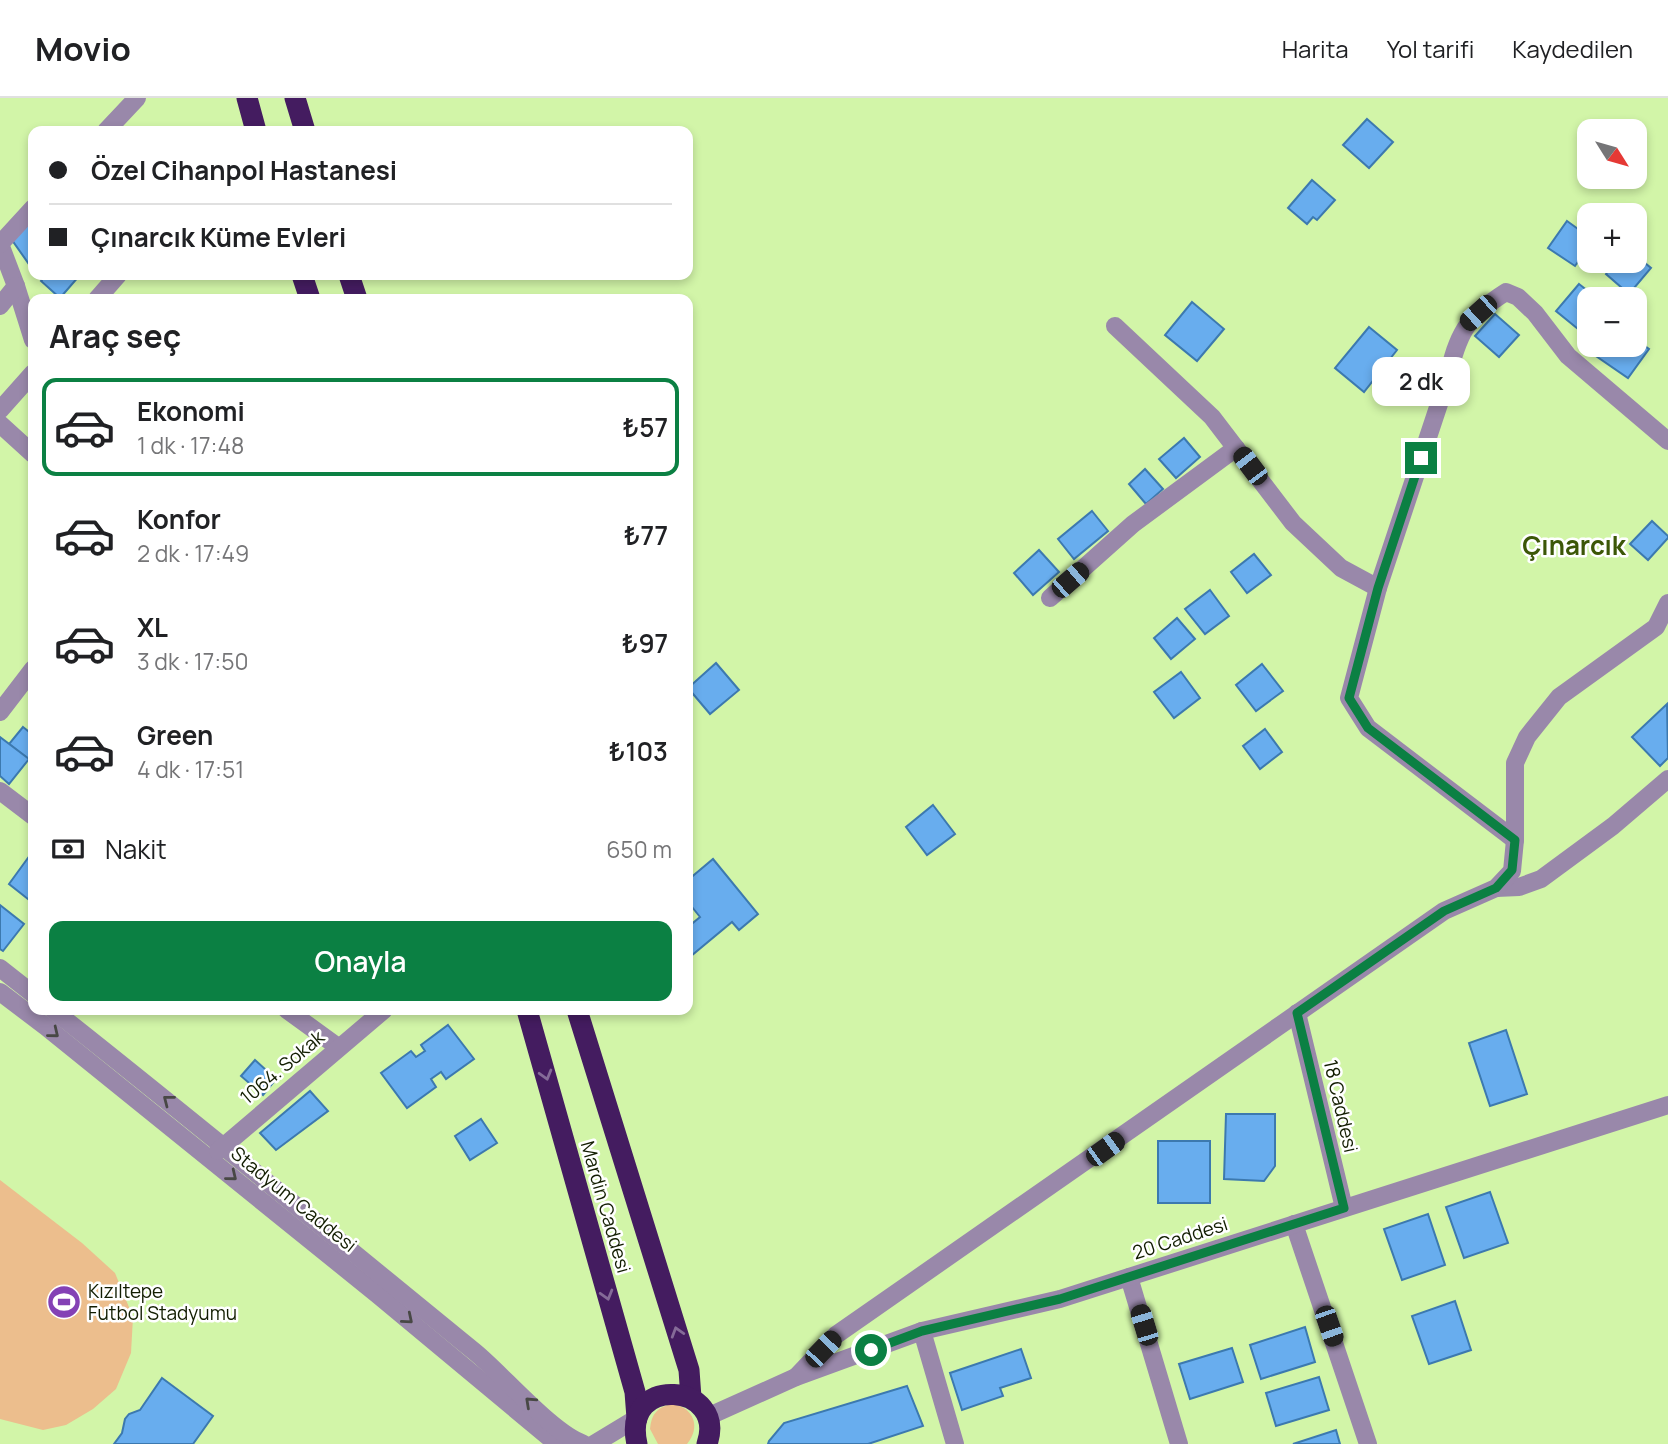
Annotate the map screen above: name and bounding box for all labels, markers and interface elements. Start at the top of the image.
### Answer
text: Movio [35,26,131,71]
text: Harita [1282,32,1349,65]
text: Yol tarifi [1387,32,1474,65]
text: Kaydedilen [1512,32,1633,65]
north arrow [1577,119,1647,189]
map controls [1577,119,1647,357]
text: Özel Cihanpol Hastanesi [91,152,397,188]
button: + [1577,203,1647,273]
text: Çınarcık Küme Evleri [91,219,346,255]
button: − [1577,287,1647,357]
car [1456,291,1501,335]
text: Araç seç [49,314,181,358]
callout: 2 dk [1372,356,1470,406]
text: 2 dk [1399,365,1443,397]
text: Ekonomi [137,393,245,429]
icon: car [53,396,116,459]
text: ₺57 [622,409,668,445]
text: 1 dk · 17:48 [137,429,244,461]
route end [1405,442,1437,474]
car [1229,443,1272,489]
text: Konfor [137,501,221,537]
icon: car [53,504,116,567]
text: ₺77 [624,517,668,553]
district label: Çınarcık [1522,527,1627,563]
text: 2 dk · 17:49 [137,537,249,569]
car [1048,558,1093,602]
text: XL [137,609,168,645]
icon: car [53,612,116,675]
text: ₺97 [622,625,668,661]
text: 3 dk · 17:50 [137,645,248,677]
text: Green [137,717,213,753]
icon: car [53,720,116,783]
text: ₺103 [609,733,668,769]
text: 4 dk · 17:51 [137,753,244,785]
icon: cash [49,830,87,868]
text: Nakit [105,831,167,867]
text: 650 m [606,833,672,865]
button: Onayla [49,921,672,1001]
street label: 1064. Sokak [234,1024,330,1110]
one-way arrow [47,1025,59,1038]
street label: 18 Caddesi [1318,1057,1364,1155]
one-way arrow [537,1069,552,1081]
one-way arrow [163,1096,176,1108]
car [1082,1128,1129,1170]
street label: Mardin Caddesi [575,1138,637,1276]
street label: Stadyum Caddesi [226,1140,362,1258]
one-way arrow [223,1168,236,1180]
street label: 20 Caddesi [1129,1210,1231,1266]
place label: Kızıltepe Futbol Stadyumu [88,1278,237,1326]
sports icon: Kızıltepe Futbol Stadyumu [45,1283,83,1321]
one-way arrow [599,1288,613,1300]
car [1128,1302,1161,1348]
car [1313,1303,1346,1349]
one-way arrow [401,1311,413,1324]
one-way arrow [671,1326,685,1338]
car [801,1327,846,1371]
route start [855,1334,887,1366]
one-way arrow [525,1398,538,1411]

